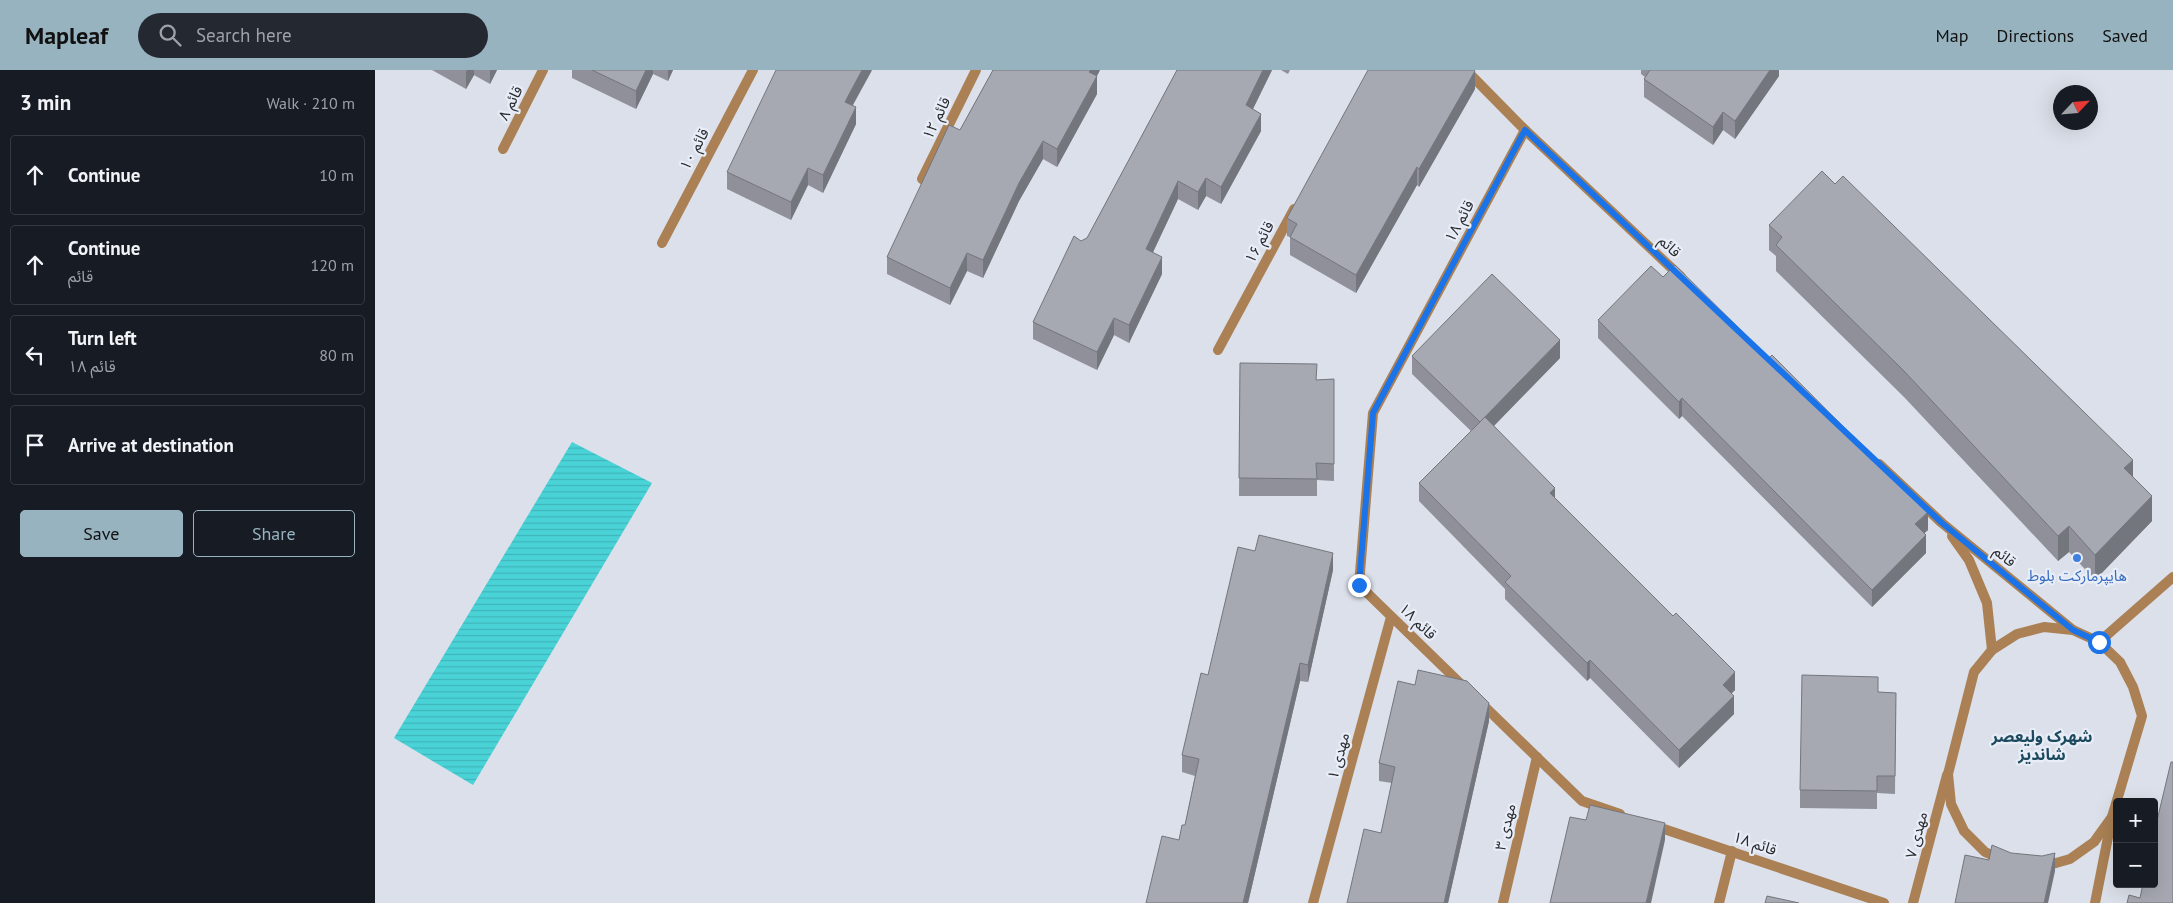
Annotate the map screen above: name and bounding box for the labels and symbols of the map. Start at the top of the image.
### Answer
street label: قائم ۸ [493,82,529,124]
north arrow [2053,85,2098,130]
street label: قائم ۱۲ [918,93,956,143]
street label: قائم ۱۰ [675,125,715,174]
street label: قائم ۱۸ [1440,197,1480,246]
street label: قائم ۱۶ [1240,218,1280,267]
street label: قائم [1654,231,1685,263]
street label: قائم [1989,541,2020,573]
marker: هایپرمارکت بلوط [2071,552,2083,564]
place label: هایپرمارکت بلوط [2027,566,2127,586]
route end [1348,574,1371,597]
street label: قائم ۱۸ [1394,599,1441,645]
route start [2088,631,2111,654]
district label: شهرک ولیعصر شاندیز [1991,726,2092,764]
street label: مهدی ۱ [1323,731,1353,781]
street label: مهدی ۳ [1490,802,1520,852]
street label: مهدی ۷ [1901,810,1931,860]
street label: قائم ۱۸ [1730,827,1780,861]

